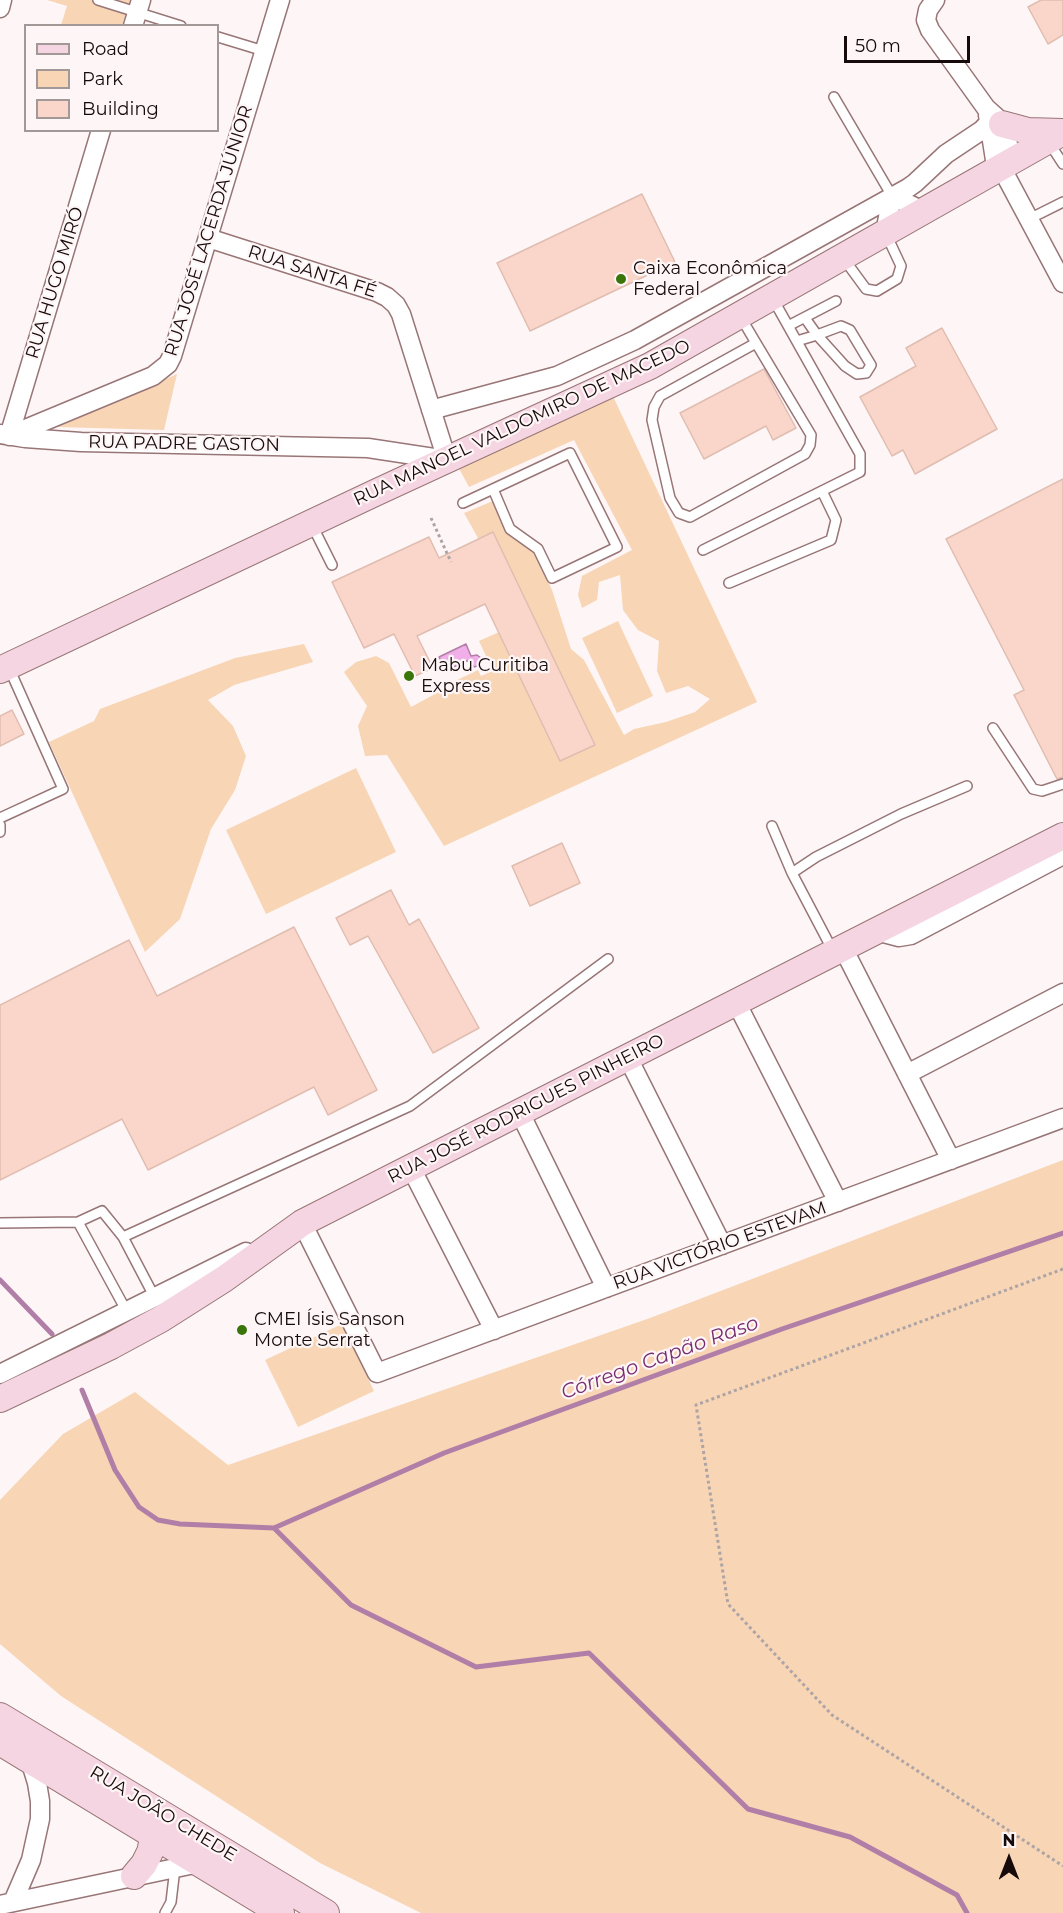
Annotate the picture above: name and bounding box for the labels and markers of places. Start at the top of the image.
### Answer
place label: Caixa Econômica Federal [633,258,787,300]
marker: Caixa Econômica Federal [614,272,628,286]
place label: Mabu Curitiba Express [421,655,549,698]
marker: Mabu Curitiba Express [402,669,416,683]
place label: CMEI Ísis Sanson Monte Serrat [254,1309,405,1352]
marker: CMEI Ísis Sanson Monte Serrat [235,1323,249,1337]

